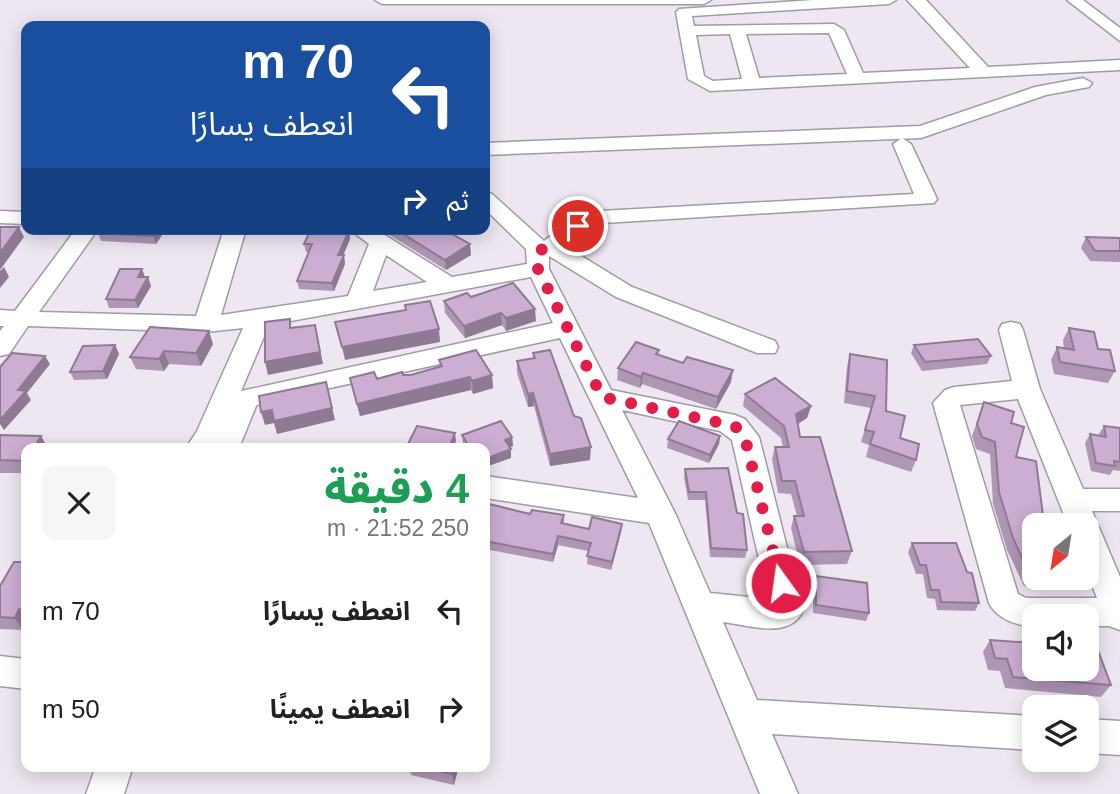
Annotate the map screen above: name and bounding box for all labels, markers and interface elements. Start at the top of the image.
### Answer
text: 70 m [242,34,354,88]
icon: left [378,49,469,140]
text: انعطف يسارًا [190,106,354,142]
icon: right [395,182,433,220]
text: ثم [447,186,469,216]
pin [548,196,608,256]
icon: arrive [559,207,597,245]
text: 4 دقيقة [324,465,469,512]
button: close [42,466,116,540]
north arrow [1022,513,1099,590]
map controls [1022,513,1099,772]
text: 250 m · 21:52 [327,515,469,541]
position arrow [744,546,818,620]
icon: left [431,592,469,630]
text: 70 m [42,596,100,626]
text: انعطف يسارًا [263,596,410,626]
button: sound [1022,604,1099,681]
icon: right [431,690,469,728]
text: 50 m [42,694,100,724]
text: انعطف يمينًا [270,694,410,724]
button: layers [1022,695,1099,772]

